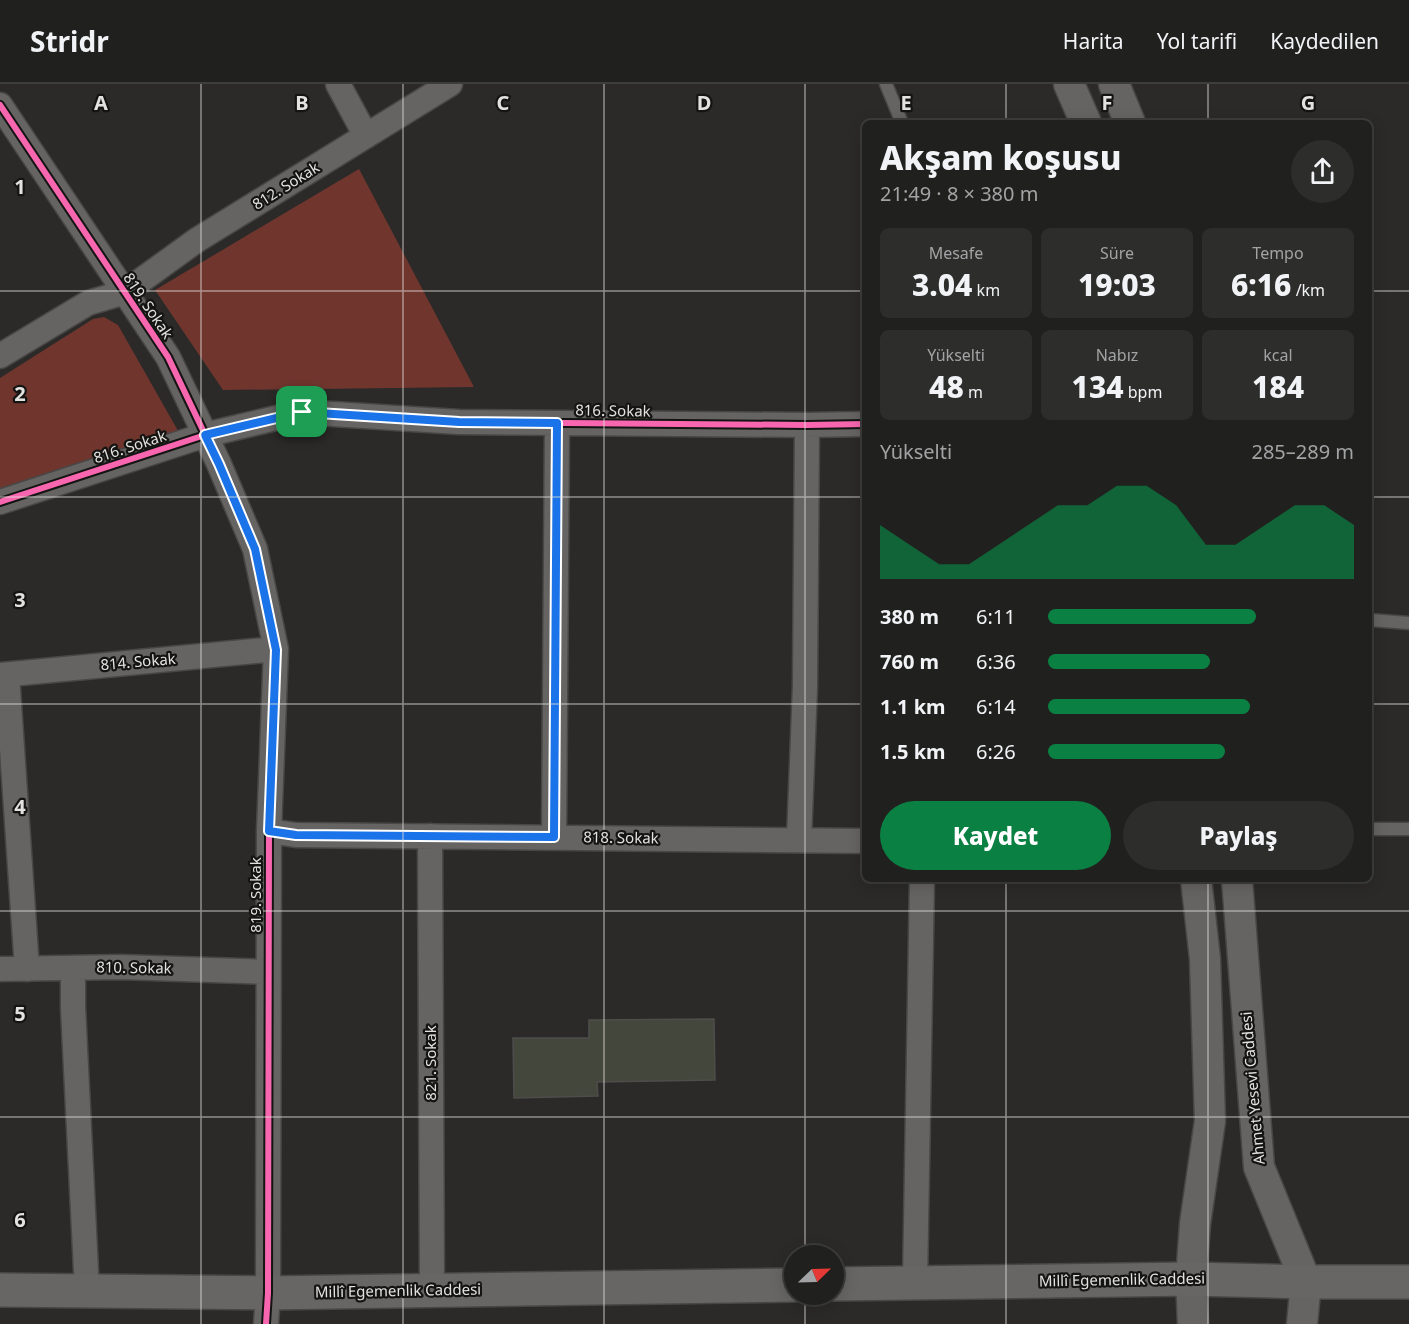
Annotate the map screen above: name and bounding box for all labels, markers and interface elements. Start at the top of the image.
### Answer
text: Stridr [30,22,109,60]
text: Harita [1063,27,1124,55]
text: Yol tarifi [1157,27,1237,55]
text: Kaydedilen [1270,27,1379,55]
text: A [94,89,108,116]
text: B [295,89,309,116]
text: C [497,89,510,116]
text: D [697,89,711,116]
text: E [900,89,912,116]
text: F [1102,89,1112,116]
text: G [1301,89,1315,116]
text: Akşam koşusu [880,135,1121,180]
button: share [1291,140,1354,203]
street label: 812. Sokak [248,157,323,214]
text: 1 [14,173,26,200]
text: 21:49 · 8 × 380 m [880,180,1038,207]
text: Mesafe [929,242,983,264]
text: Süre [1100,242,1134,264]
text: Tempo [1252,242,1304,264]
text: 3.04 [912,264,972,305]
text: 19:03 [1078,264,1156,305]
text: 6:16 [1231,264,1291,305]
street label: 819. Sokak [119,269,178,342]
text: km [972,279,1000,301]
text: /km [1291,279,1325,301]
text: Yükselti [927,344,985,366]
text: Nabız [1096,344,1138,366]
text: kcal [1263,344,1293,366]
text: 48 [929,366,964,407]
text: 134 [1072,366,1124,407]
text: 184 [1252,366,1304,407]
text: 2 [14,380,26,407]
text: m [964,381,983,403]
text: bpm [1124,381,1162,403]
pin [276,386,327,437]
icon: arrive [285,395,318,428]
street label: 816. Sokak [575,399,651,421]
street label: 816. Sokak [91,425,169,467]
text: Yükselti [880,438,952,465]
text: 285–289 m [1251,438,1354,465]
text: 3 [14,586,26,613]
text: 380 m [880,603,939,630]
text: 6:11 [976,603,1016,630]
street label: 814. Sokak [99,648,176,674]
text: 760 m [880,648,939,675]
text: 6:36 [976,648,1016,675]
text: 1.1 km [880,693,946,720]
text: 6:14 [976,693,1016,720]
text: 1.5 km [880,738,946,765]
text: 6:26 [976,738,1016,765]
text: 4 [14,793,26,820]
button: Kaydet [880,801,1111,870]
button: Paylaş [1123,801,1354,870]
street label: 818. Sokak [583,826,659,848]
street label: 819. Sokak [245,857,265,933]
street label: 810. Sokak [96,956,172,978]
text: 5 [14,1000,26,1027]
street label: Ahmet Yesevi Caddesi [1235,1011,1269,1165]
street label: 821. Sokak [420,1025,440,1101]
text: 6 [14,1206,26,1233]
north arrow [784,1245,844,1305]
map controls [784,1245,844,1305]
street label: Millî Egemenlik Caddesi [1039,1268,1205,1290]
street label: Millî Egemenlik Caddesi [315,1279,481,1301]

